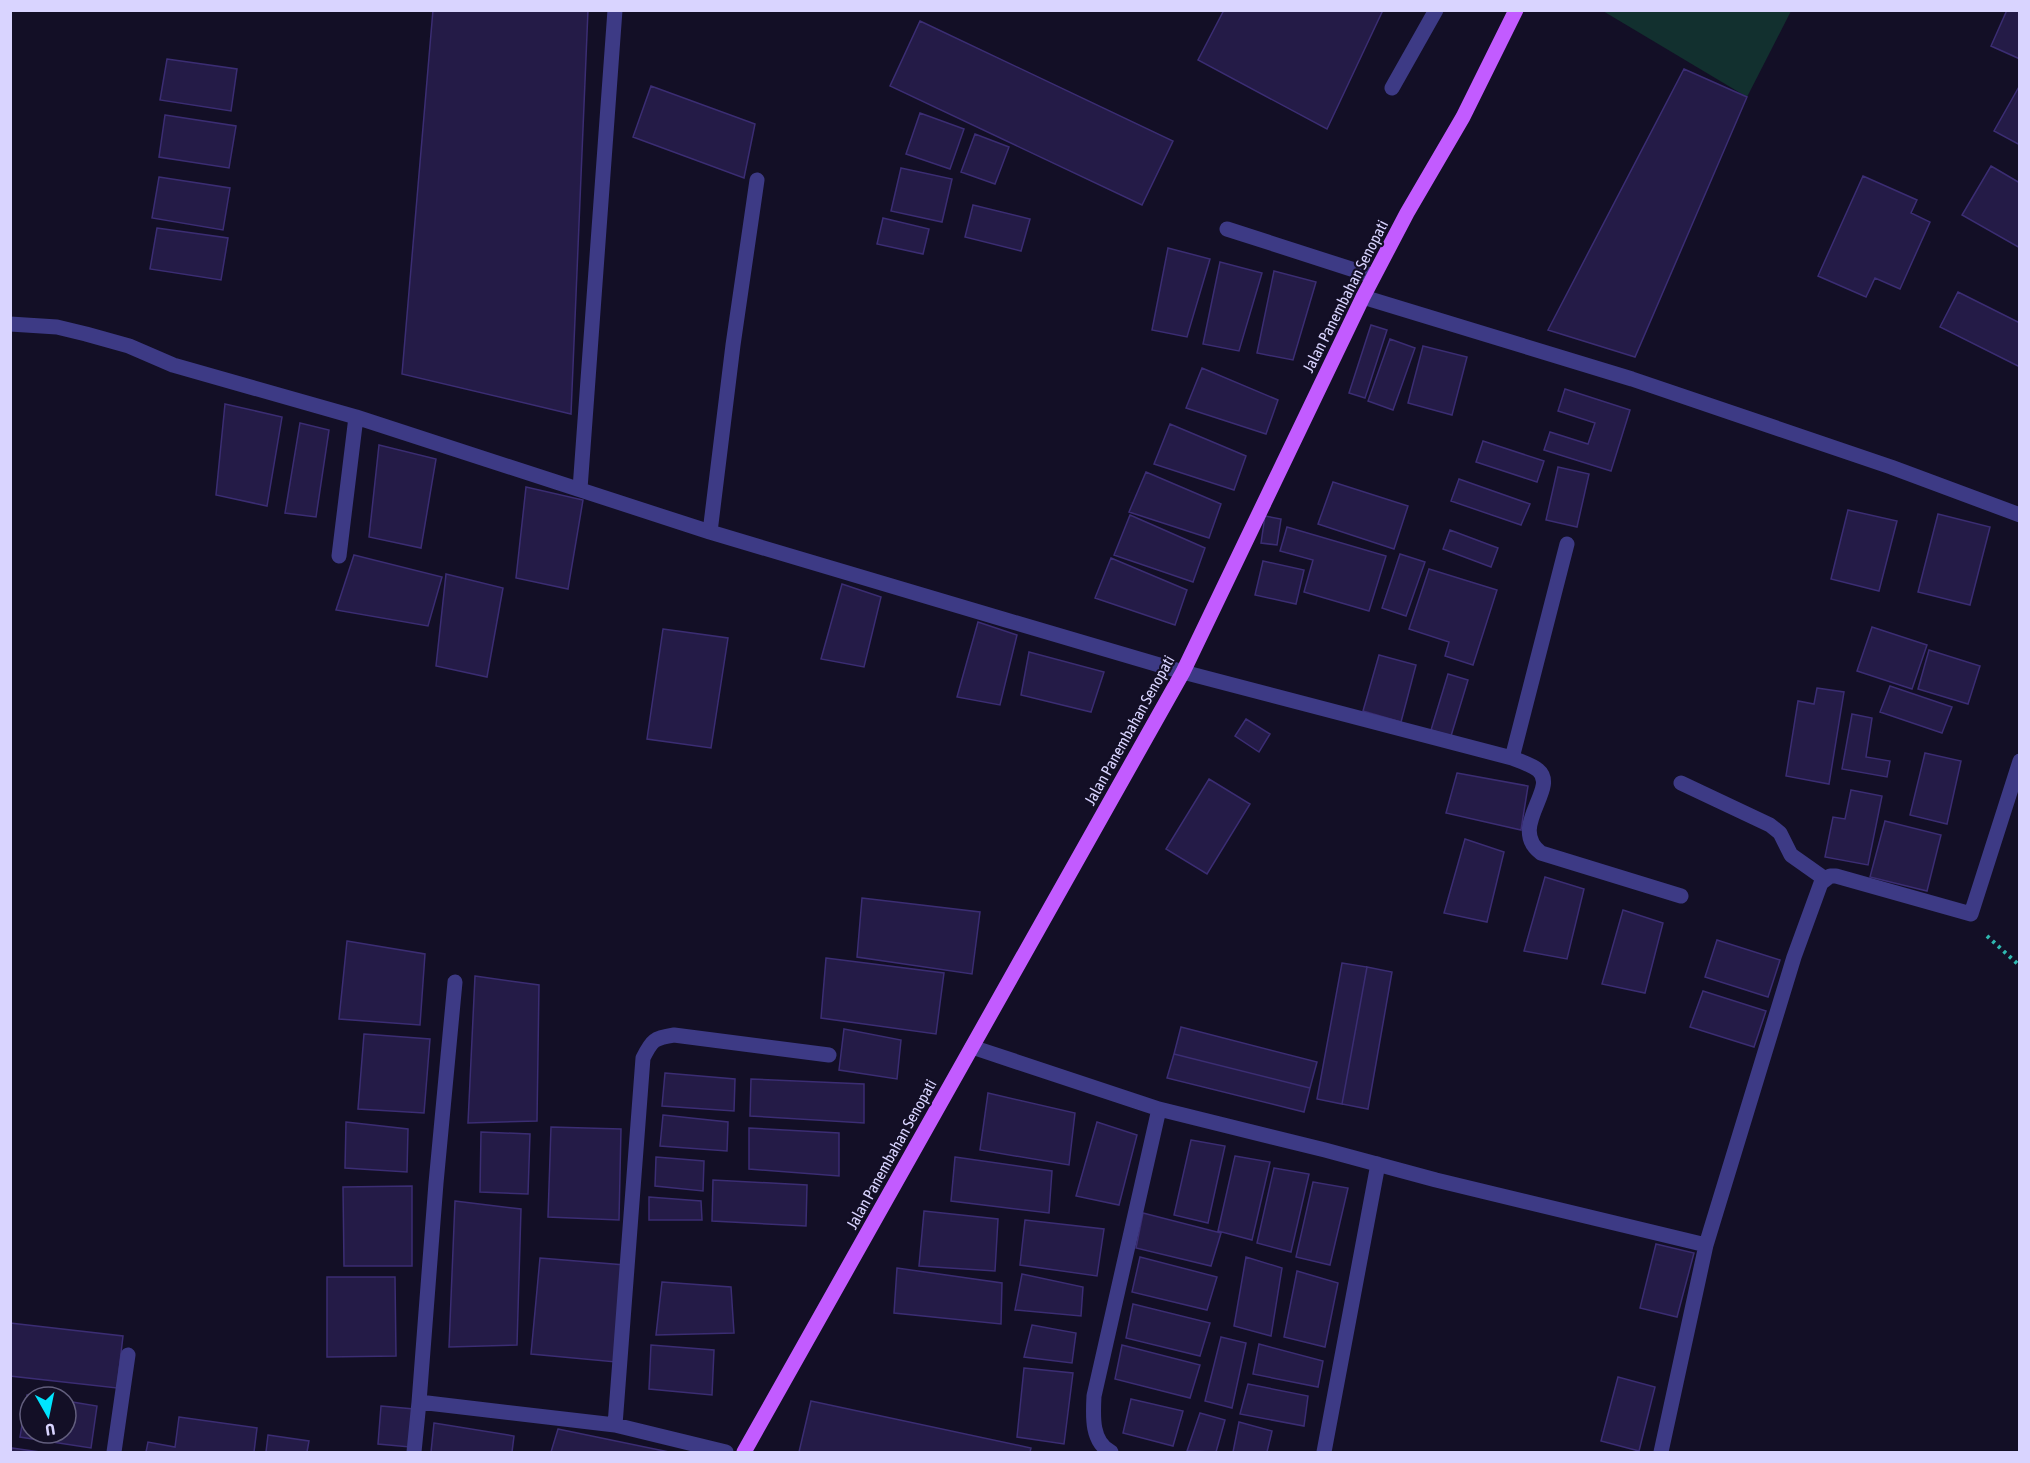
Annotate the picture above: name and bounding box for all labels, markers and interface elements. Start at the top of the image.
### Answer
street label: Jalan Panembahan Senopati [1299,217,1392,376]
street label: Jalan Panembahan Senopati [1080,652,1179,809]
street label: Jalan Panembahan Senopati [842,1076,941,1233]
north arrow [18,1385,78,1445]
text: U [44,1420,56,1439]

